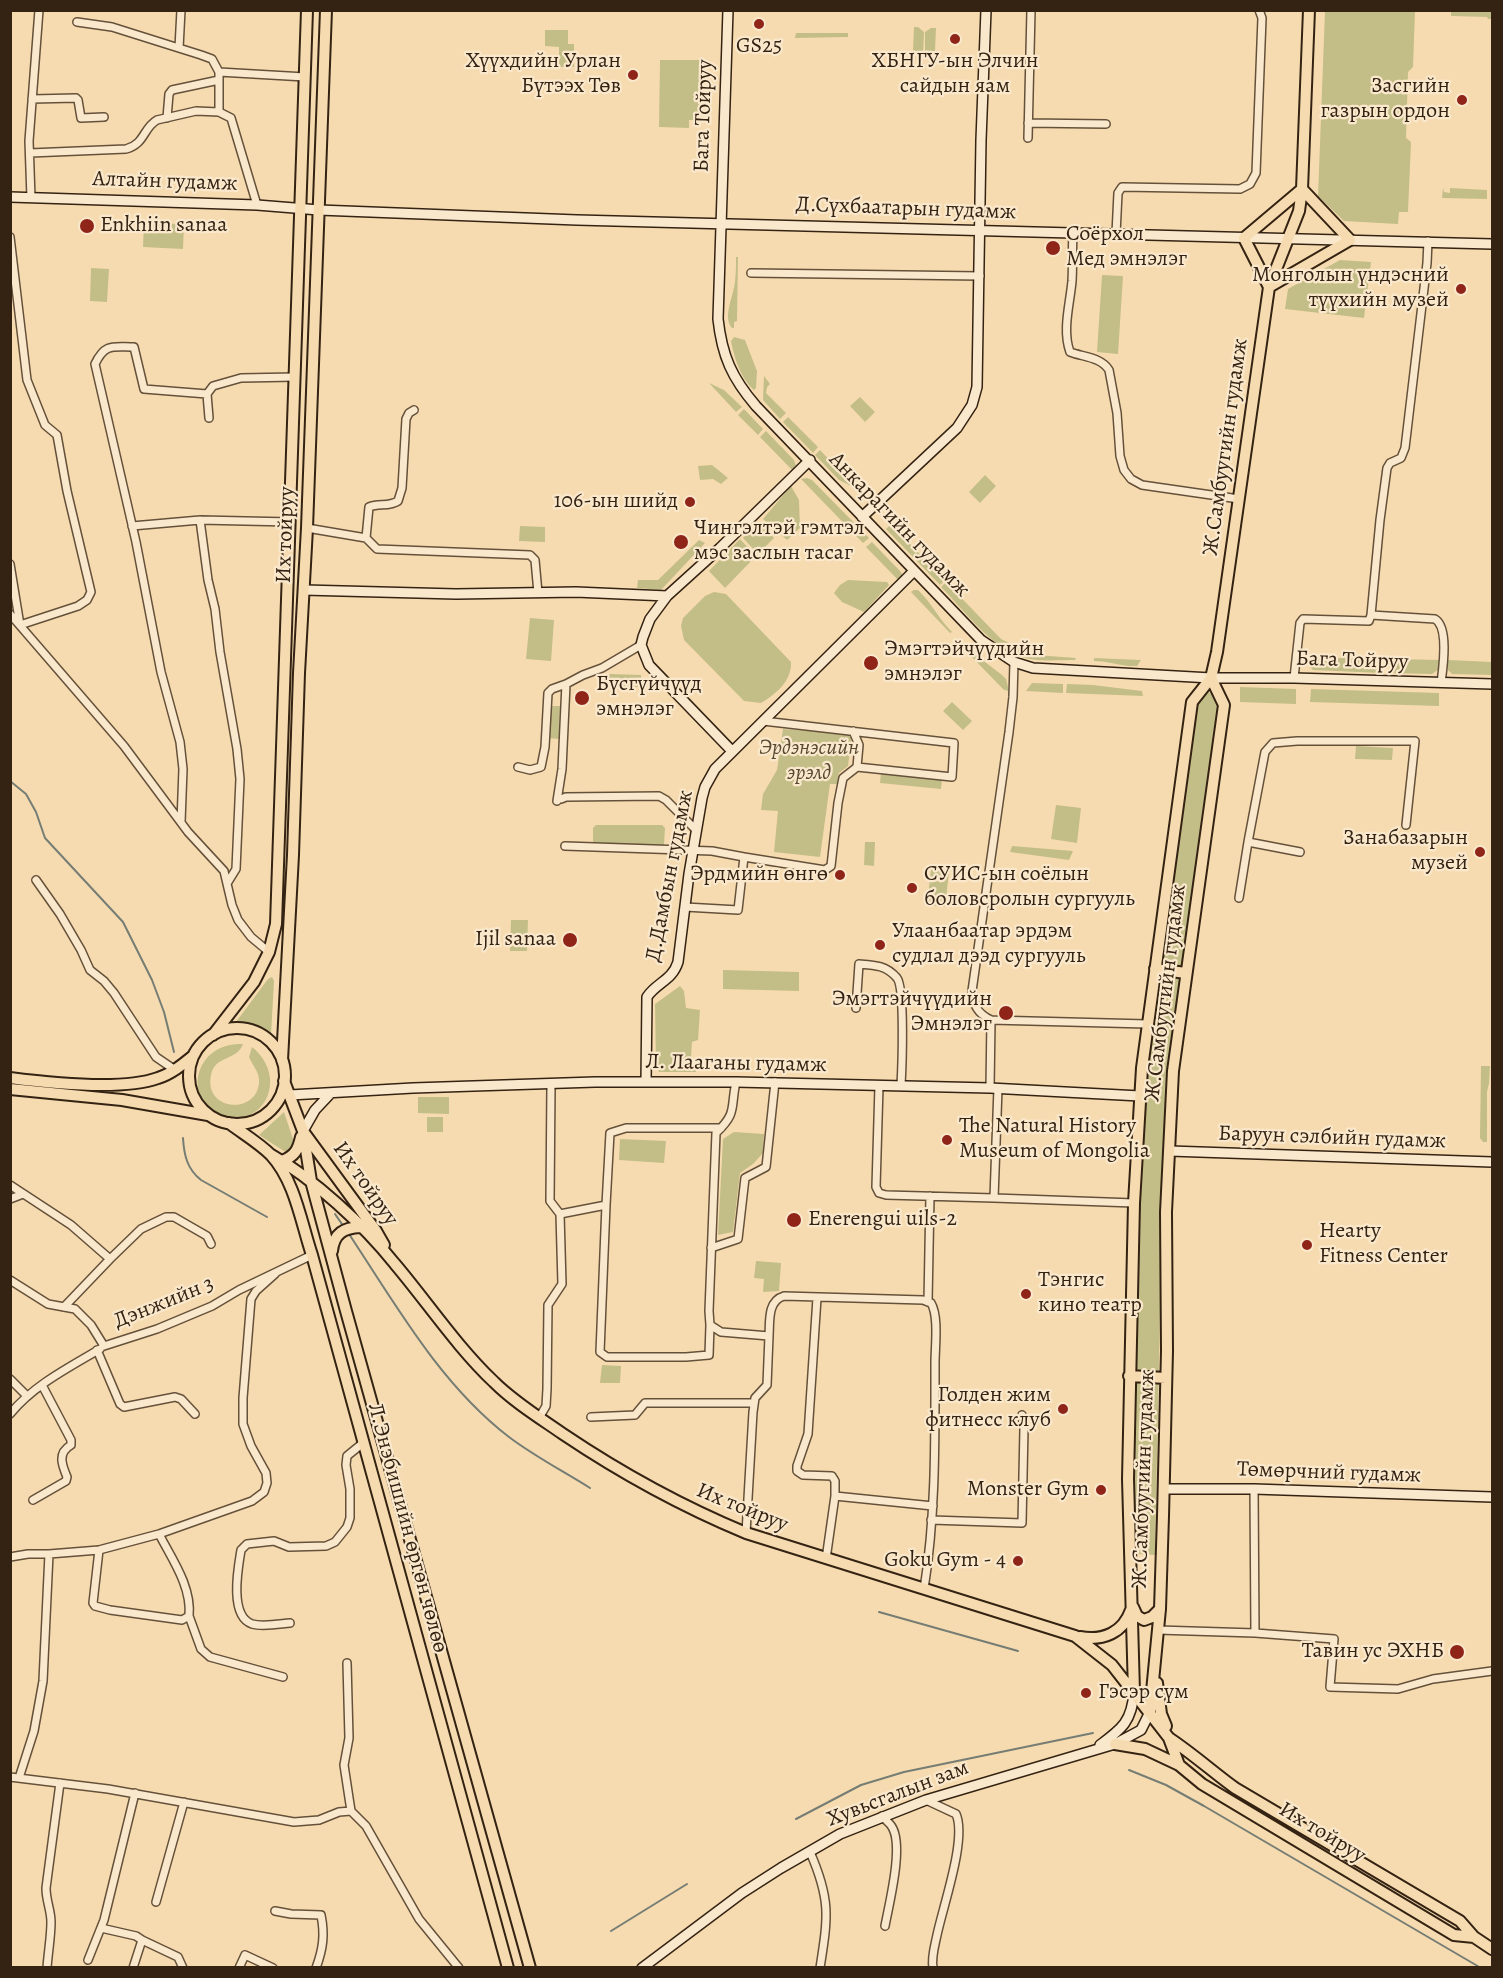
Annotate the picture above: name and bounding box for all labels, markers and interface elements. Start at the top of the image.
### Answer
marker: GS25 [752,17,766,31]
marker: ХБНГУ-ын Элчин сайдын яам [948,32,962,46]
place label: GS25 [736,34,782,60]
place label: Хүүхдийн Урлан Бүтээх Төв [465,49,621,100]
place label: ХБНГУ-ын Элчин сайдын яам [872,49,1038,100]
street label: Бага Тойруу [689,59,719,173]
marker: Хүүхдийн Урлан Бүтээх Төв [626,68,640,82]
place label: Засгийн газрын ордон [1320,74,1450,125]
marker: Засгийн газрын ордон [1455,93,1469,107]
street label: Алтайн гудамж [92,166,238,198]
street label: Д.Сүхбаатарын гудамж [795,192,1017,226]
place label: Enkhiin sanaa [100,213,228,239]
marker: Enkhiin sanaa [78,217,96,235]
place label: Соёрхол Мед эмнэлэг [1066,222,1187,274]
marker: Соёрхол Мед эмнэлэг [1044,239,1062,257]
place label: Монголын үндэсний түүхийн музей [1252,263,1449,314]
marker: Монголын үндэсний түүхийн музей [1454,282,1468,296]
street label: Ж.Самбуугийн гудамж [1198,337,1254,557]
street label: Анкарагийн гудамж [823,447,975,603]
street label: Их тойруу [271,486,301,584]
place label: 106-ын шийд [554,489,678,515]
marker: 106-ын шийд [683,495,697,509]
place label: Чингэлтэй гэмтэл мэс заслын тасаг [694,516,865,568]
marker: Чингэлтэй гэмтэл мэс заслын тасаг [672,533,690,551]
place label: Эмэгтэйчүүдийн эмнэлэг [884,637,1044,688]
street label: Бага Тойруу [1295,646,1409,676]
marker: Эмэгтэйчүүдийн эмнэлэг [862,654,880,672]
place label: Бүсгүйчүүд эмнэлэг [596,672,702,724]
marker: Бүсгүйчүүд эмнэлэг [573,689,591,707]
park label: Эрдэнэсийн эрэлд [759,736,859,788]
street label: Д.Дамбын гудамж [640,788,700,964]
place label: Занабазарын музей [1343,826,1468,878]
marker: Занабазарын музей [1473,845,1487,859]
place label: Эрдмийн өнгө [690,862,828,888]
place label: СУИС-ын соёлын боловсролын сургууль [924,862,1135,914]
marker: Эрдмийн өнгө [833,868,847,882]
marker: СУИС-ын соёлын боловсролын сургууль [905,881,919,895]
street label: Ж.Самбуугийн гудамж [1140,883,1192,1103]
place label: Улаанбаатар эрдэм судлал дээд сургууль [892,919,1085,970]
place label: Ijil sanaa [475,927,556,953]
marker: Ijil sanaa [561,931,579,949]
marker: Улаанбаатар эрдэм судлал дээд сургууль [873,938,887,952]
place label: Эмэгтэйчүүдийн Эмнэлэг [832,987,992,1038]
marker: Эмэгтэйчүүдийн Эмнэлэг [997,1004,1015,1022]
street label: Л. Лааганы гудамж [645,1049,827,1079]
place label: The Natural History Museum of Mongolia [959,1114,1150,1166]
street label: Баруун сэлбийн гудамж [1218,1121,1446,1155]
marker: The Natural History Museum of Mongolia [940,1133,954,1147]
street label: Их тойруу [326,1137,404,1231]
place label: Enerengui uils-2 [808,1207,957,1233]
marker: Enerengui uils-2 [785,1211,803,1229]
place label: Hearty Fitness Center [1319,1219,1448,1270]
marker: Hearty Fitness Center [1300,1238,1314,1252]
place label: Тэнгис кино театр [1038,1268,1142,1320]
street label: Дэнжийн 3 [110,1271,218,1335]
marker: Тэнгис кино театр [1019,1287,1033,1301]
street label: Ж.Самбуугийн гудамж [1127,1369,1161,1589]
place label: Голден жим фитнесс клуб [925,1383,1051,1434]
street label: Л.Энэбишийн өргөн чөлөө [361,1400,453,1656]
marker: Голден жим фитнесс клуб [1056,1402,1070,1416]
street label: Төмөрчний гудамж [1236,1457,1422,1489]
place label: Monster Gym [967,1477,1089,1503]
street label: Их тойруу [692,1478,792,1538]
marker: Monster Gym [1094,1483,1108,1497]
place label: Goku Gym - 4 [884,1548,1006,1574]
marker: Goku Gym - 4 [1011,1554,1025,1568]
place label: Тавин ус ЭХНБ [1302,1639,1444,1665]
marker: Тавин ус ЭХНБ [1448,1643,1466,1661]
place label: Гэсэр сүм [1098,1680,1189,1706]
marker: Гэсэр сүм [1079,1686,1093,1700]
street label: Хувьсгалын зам [823,1755,973,1833]
street label: Их тойруу [1274,1797,1370,1869]

